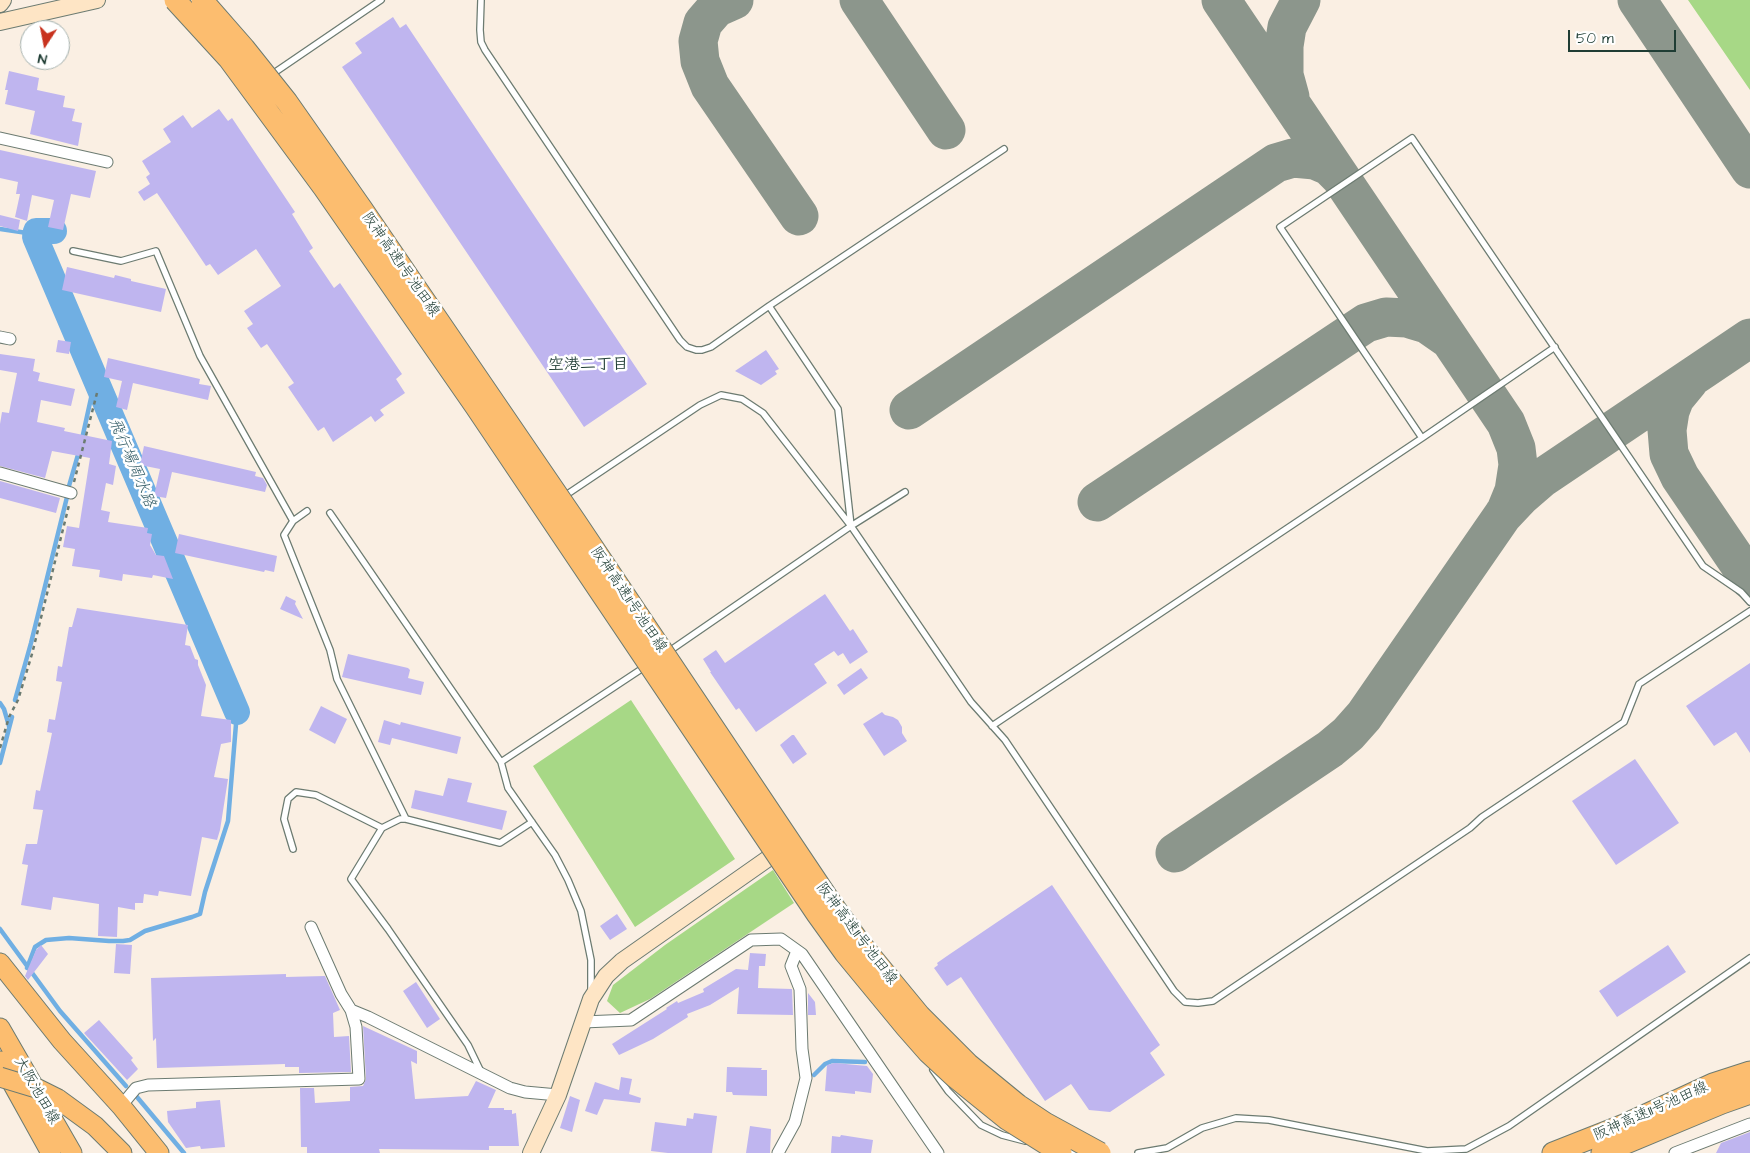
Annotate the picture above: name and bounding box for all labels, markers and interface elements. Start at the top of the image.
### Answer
north arrow [20,20,70,70]
scale bar [1570,20,1678,52]
text: 50 m [1576,28,1614,49]
text: N [36,48,49,69]
street label: 阪神高速11号池田線 [357,209,443,321]
district label: 空港二丁目 [548,356,628,376]
water label: 飛行場周水路 [103,415,159,511]
street label: 阪神高速11号池田線 [586,544,670,656]
street label: 阪神高速11号池田線 [812,879,900,989]
street label: 大阪池田線 [9,1054,63,1128]
street label: 阪神高速11号池田線 [1591,1079,1711,1145]

